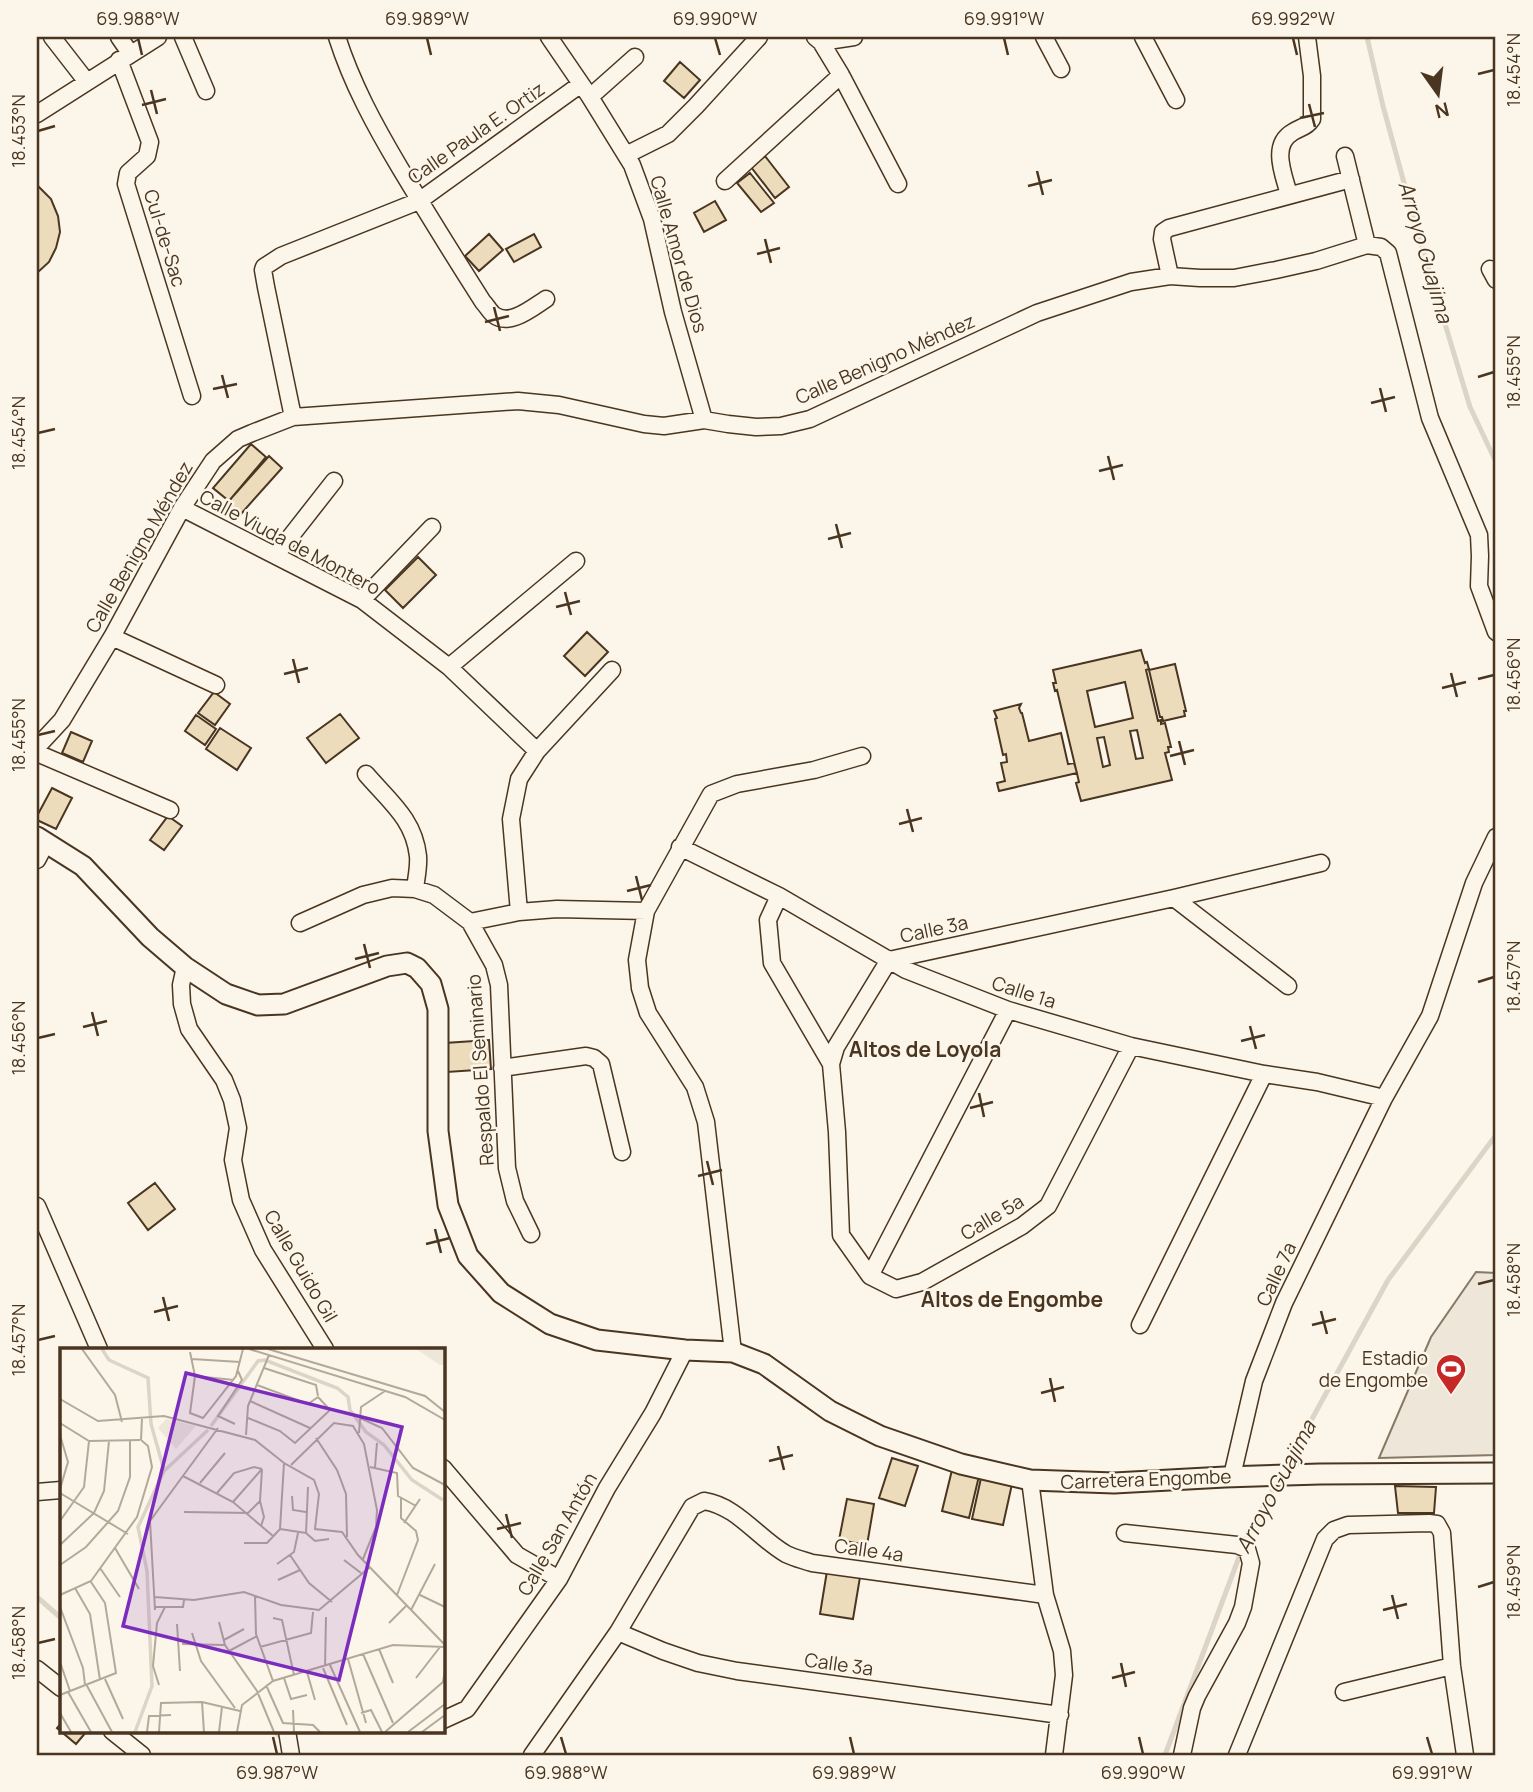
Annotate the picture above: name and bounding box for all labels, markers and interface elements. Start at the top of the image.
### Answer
text: 69.988°W [96,6,180,30]
text: 69.989°W [385,6,469,30]
text: 69.990°W [673,6,757,30]
text: 69.991°W [964,6,1044,30]
text: 69.992°W [1251,6,1335,30]
text: 18.454°N [1501,33,1525,107]
north arrow [1404,60,1474,130]
street label: Calle Paula E. Ortiz [402,76,550,190]
text: 18.453°N [6,94,30,168]
text: N [1432,96,1452,125]
street label: Calle Amor de Dios [644,172,714,336]
water label: Arroyo Guajima [1392,178,1460,327]
street label: Cul-de-Sac [138,186,192,290]
street label: Calle Benigno Méndez [791,308,979,410]
text: 18.455°N [1501,335,1525,409]
text: 18.454°N [6,396,30,470]
street label: Calle Benigno Méndez [79,456,199,638]
street label: Calle Viuda de Montero [195,483,385,601]
text: 18.456°N [1501,638,1525,712]
text: 18.455°N [6,698,30,772]
street label: Calle 3a [898,909,970,949]
text: 18.457°N [1501,941,1525,1013]
street label: Calle 1a [989,969,1059,1015]
street label: Respaldo El Seminario [460,973,500,1167]
text: 18.456°N [6,1001,30,1075]
district label: Altos de Loyola [849,1035,1001,1063]
street label: Calle 5a [956,1188,1028,1246]
street label: Calle Guido Gil [258,1205,344,1327]
street label: Calle 7a [1250,1238,1302,1310]
text: 18.458°N [1501,1243,1525,1317]
district label: Altos de Engombe [921,1285,1103,1313]
text: 18.457°N [6,1304,30,1376]
place label: Estadio de Engombe [1319,1345,1428,1393]
inset map [60,1348,444,1732]
sports icon: Estadio de Engombe [1434,1352,1468,1396]
water label: Arroyo Guajima [1228,1414,1322,1558]
street label: Carretera Engombe [1060,1463,1232,1495]
street label: Calle San Antón [511,1468,603,1600]
street label: Calle 4a [833,1532,905,1568]
text: 18.459°N [1501,1545,1525,1619]
text: 18.458°N [6,1606,30,1680]
street label: Calle 3a [803,1646,875,1682]
text: 69.987°W [236,1760,318,1784]
text: 69.988°W [524,1760,608,1784]
text: 69.989°W [812,1760,896,1784]
text: 69.990°W [1101,1760,1185,1784]
text: 69.991°W [1392,1760,1472,1784]

